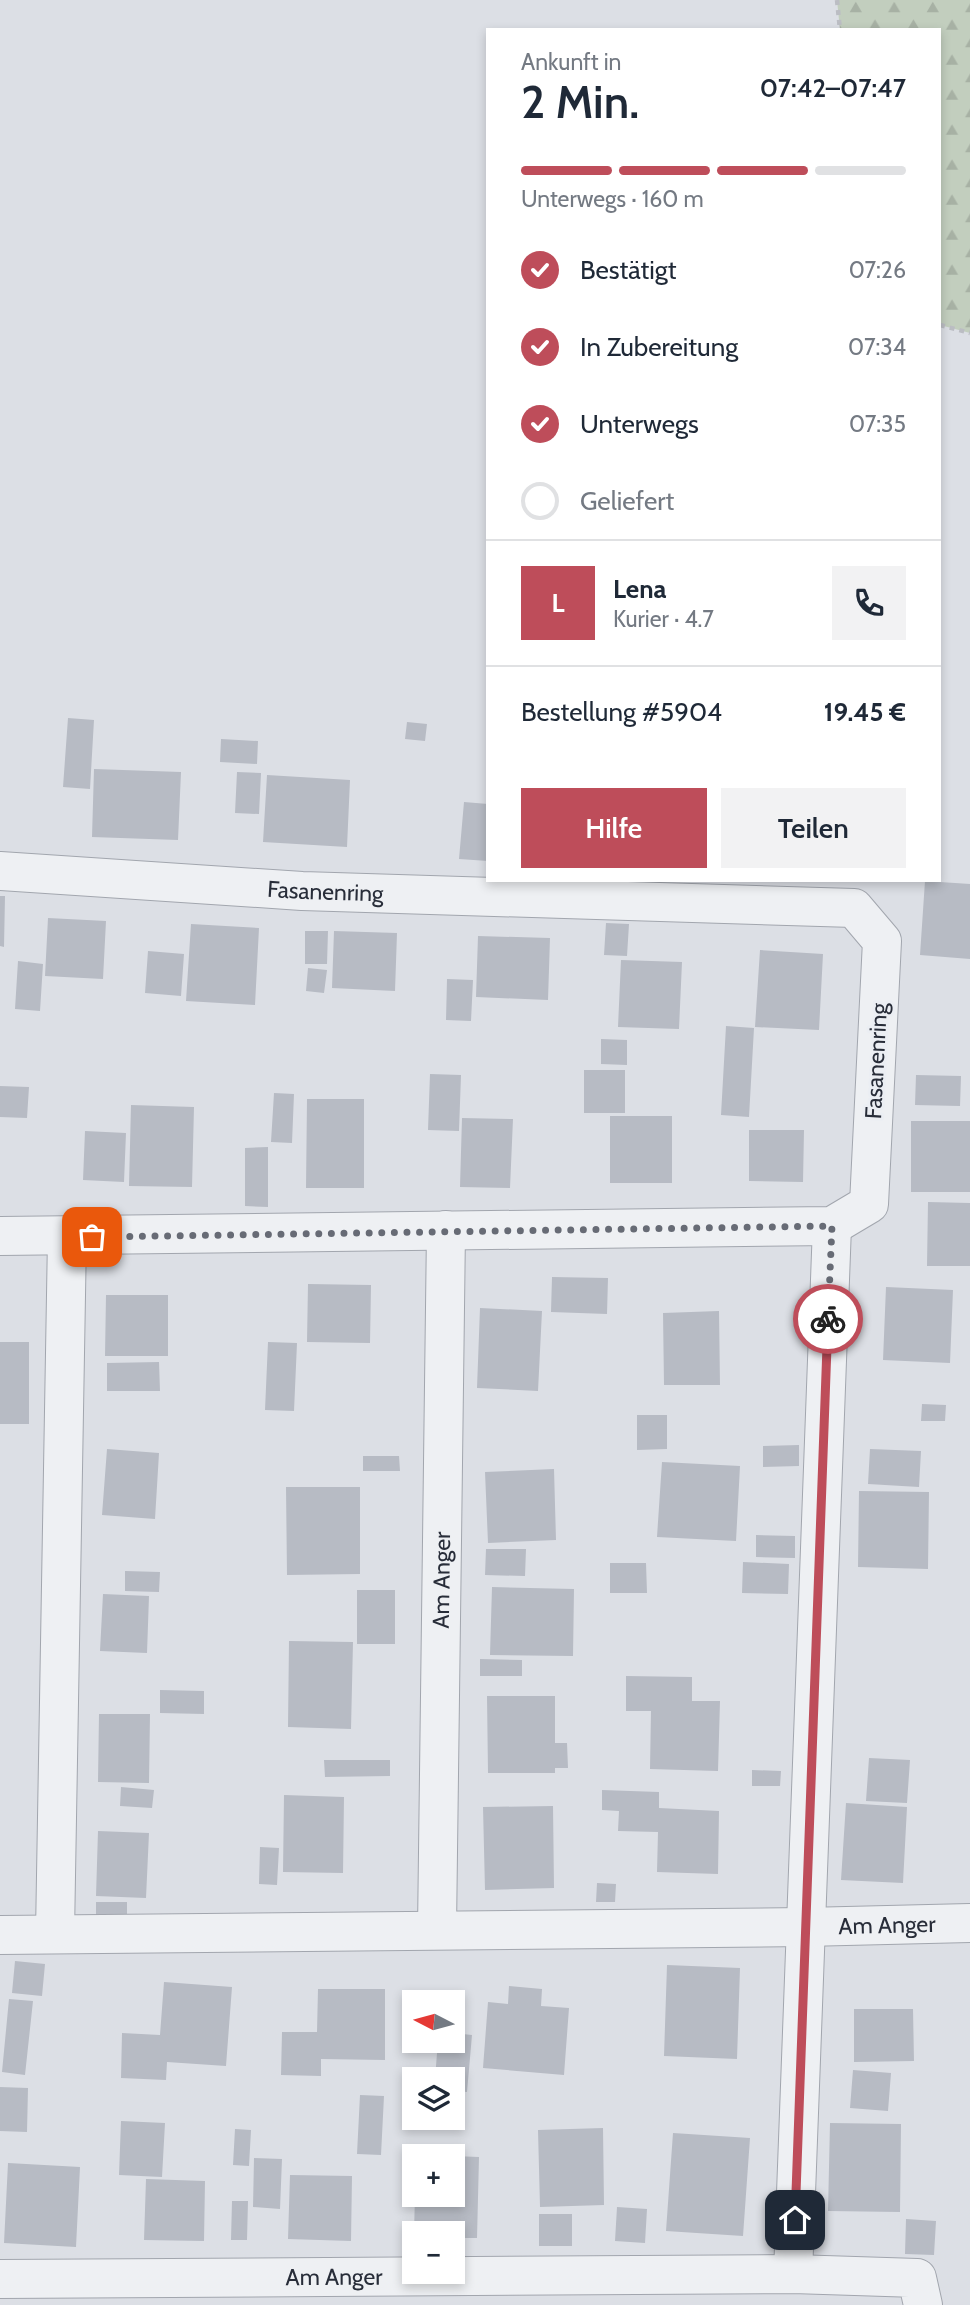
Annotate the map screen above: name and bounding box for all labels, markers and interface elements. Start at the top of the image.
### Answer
text: Ankunft in [521,48,621,76]
text: 07:42–07:47 [760,72,906,104]
text: 2 Min. [521,74,639,130]
text: Unterwegs · 160 m [521,185,704,213]
icon: check [521,251,559,289]
text: Bestätigt [580,254,677,286]
text: 07:26 [849,256,906,284]
icon: check [521,328,559,366]
text: In Zubereitung [580,331,738,363]
text: 07:34 [848,333,906,361]
icon: check [521,405,559,443]
text: Unterwegs [580,408,699,440]
text: 07:35 [849,410,906,438]
text: Geliefert [580,485,674,517]
button: phone [832,566,906,640]
text: Lena [613,573,667,605]
text: L [551,587,565,619]
text: Kurier · 4.7 [613,605,714,633]
text: Bestellung #5904 [521,696,722,728]
text: 19.45 € [824,696,906,728]
button: Hilfe [521,788,707,868]
button: Teilen [721,788,906,868]
street label: Fasanenring [266,875,384,908]
street label: Fasanenring [859,1002,893,1120]
pin [62,1207,122,1267]
icon: bag [73,1218,111,1256]
courier [793,1284,863,1354]
icon: bike [809,1300,847,1338]
street label: Am Anger [427,1531,456,1629]
street label: Am Anger [838,1910,937,1940]
north arrow [402,1990,466,2053]
map controls [402,1990,465,2284]
button: layers [402,2067,465,2130]
button: + [402,2144,465,2207]
pin [765,2190,825,2250]
icon: home [776,2201,814,2239]
button: − [402,2221,465,2284]
street label: Am Anger [285,2263,383,2291]

